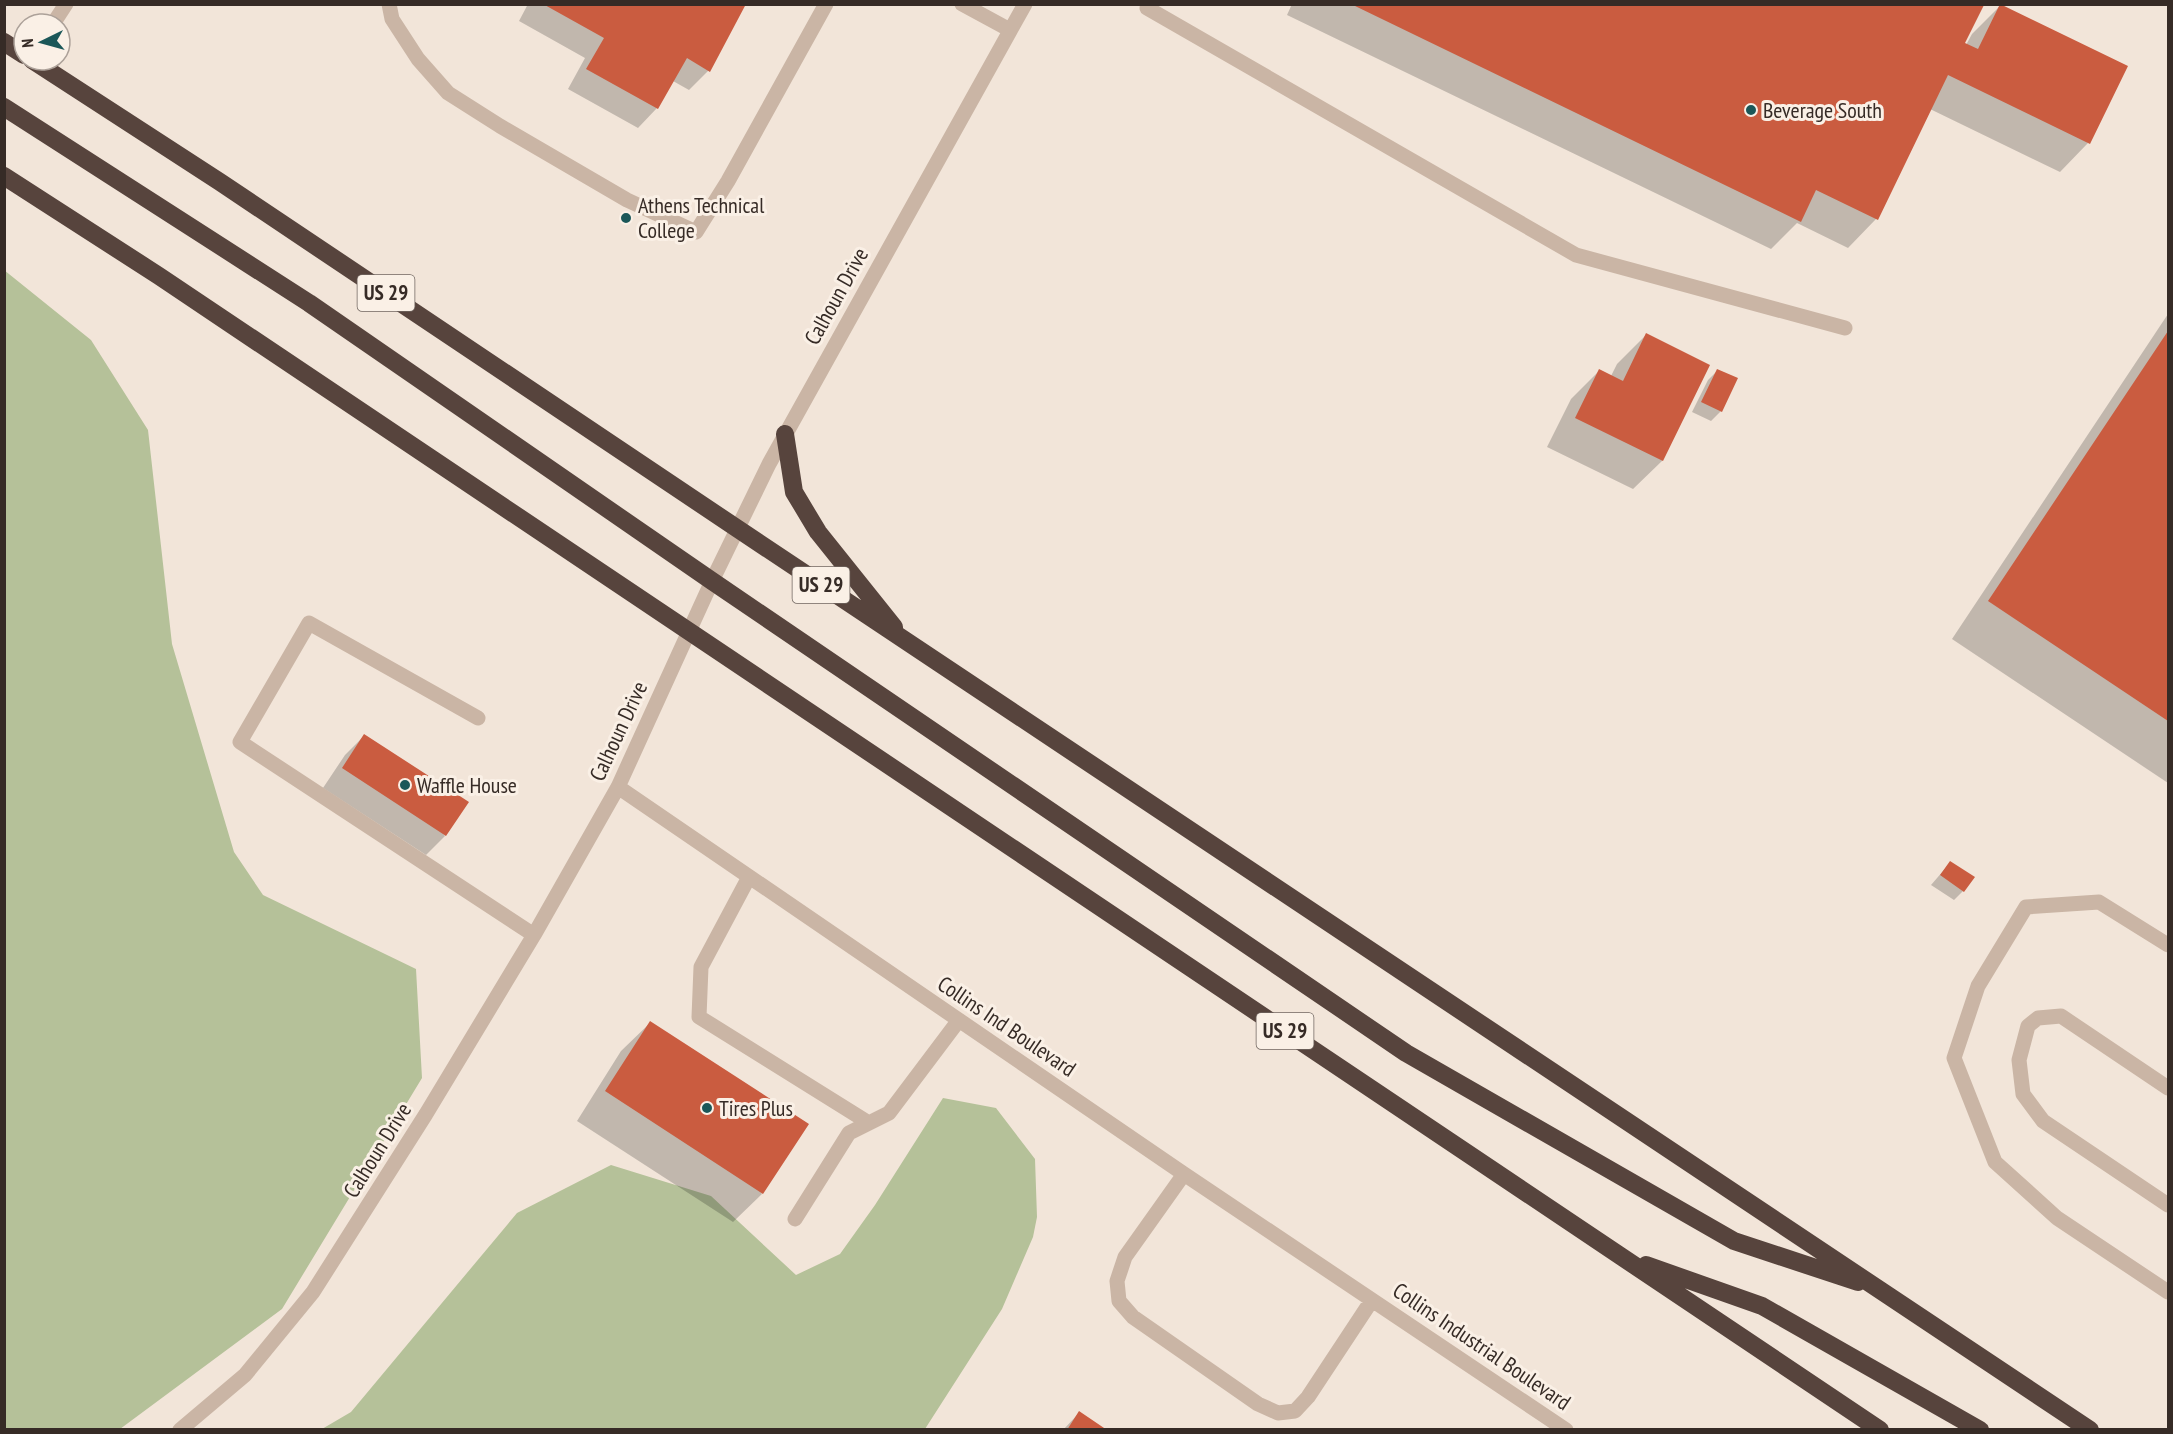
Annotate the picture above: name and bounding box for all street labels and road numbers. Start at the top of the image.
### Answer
street label: Calhoun Drive [798,243,874,349]
road number: US 29 [358,275,414,311]
road number: US 29 [792,567,850,603]
street label: Calhoun Drive [583,677,653,785]
street label: Collins Ind Boulevard [932,969,1082,1083]
road number: US 29 [1256,1013,1314,1049]
street label: Calhoun Drive [337,1097,417,1203]
street label: Collins Industrial Boulevard [1388,1276,1576,1416]

